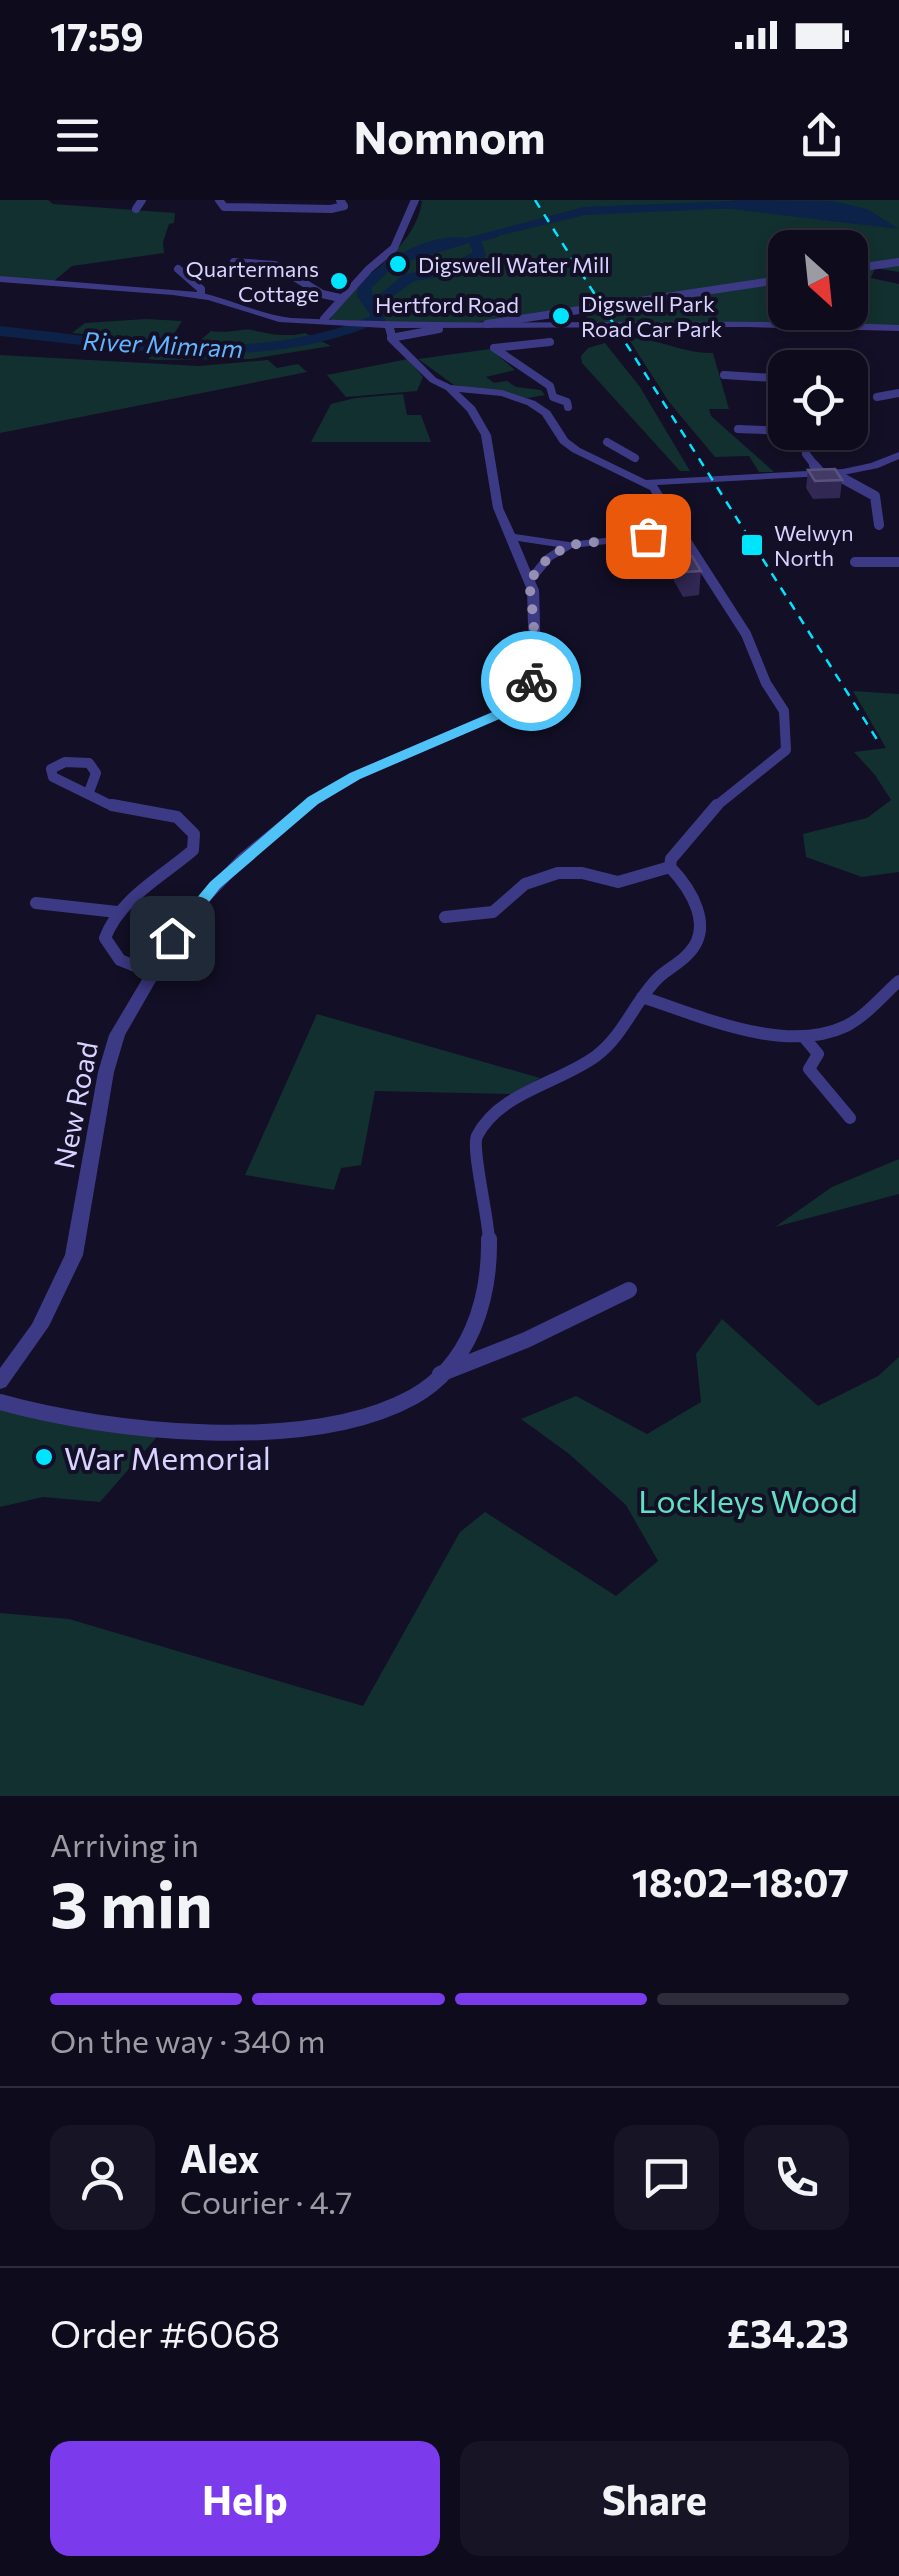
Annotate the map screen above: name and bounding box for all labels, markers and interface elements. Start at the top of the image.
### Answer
text: 17:59 [50,12,144,59]
icon: menu [50,108,105,163]
text: Nomnom [353,108,546,163]
icon: share [794,108,849,163]
north arrow [768,230,868,330]
map controls [768,230,868,450]
place label: Digswell Water Mill [418,251,610,278]
marker: Digswell Water Mill [387,253,409,275]
place label: Quartermans Cottage [186,255,319,307]
marker: Quartermans Cottage [328,270,350,292]
place label: Digswell Park Road Car Park [581,290,722,342]
street label: Hertford Road [375,291,519,318]
marker: Digswell Park Road Car Park [550,305,572,327]
water label: River Mimram [82,325,244,363]
button: locate [768,350,868,450]
pin [606,494,691,579]
icon: bag [621,509,676,564]
place label: Welwyn North [774,519,854,571]
marker: Welwyn North [739,532,765,558]
courier [481,631,581,731]
icon: bike [504,654,559,709]
pin [130,896,215,981]
icon: home [145,911,200,966]
street label: New Road [46,1039,104,1171]
place label: War Memorial [64,1437,271,1477]
marker: War Memorial [33,1446,55,1468]
park label: Lockleys Wood [638,1480,858,1520]
text: Arriving in [50,1824,199,1864]
text: 18:02–18:07 [632,1858,849,1905]
text: 3 min [50,1862,213,1941]
text: On the way · 340 m [50,2020,326,2060]
button: person [50,2125,155,2230]
button: chat [614,2125,719,2230]
button: phone [744,2125,849,2230]
text: Alex [180,2134,259,2181]
text: Courier · 4.7 [180,2181,353,2221]
text: Order #6068 [50,2309,280,2356]
text: £34.23 [727,2309,849,2356]
button: Help [50,2441,440,2556]
button: Share [460,2441,849,2556]

